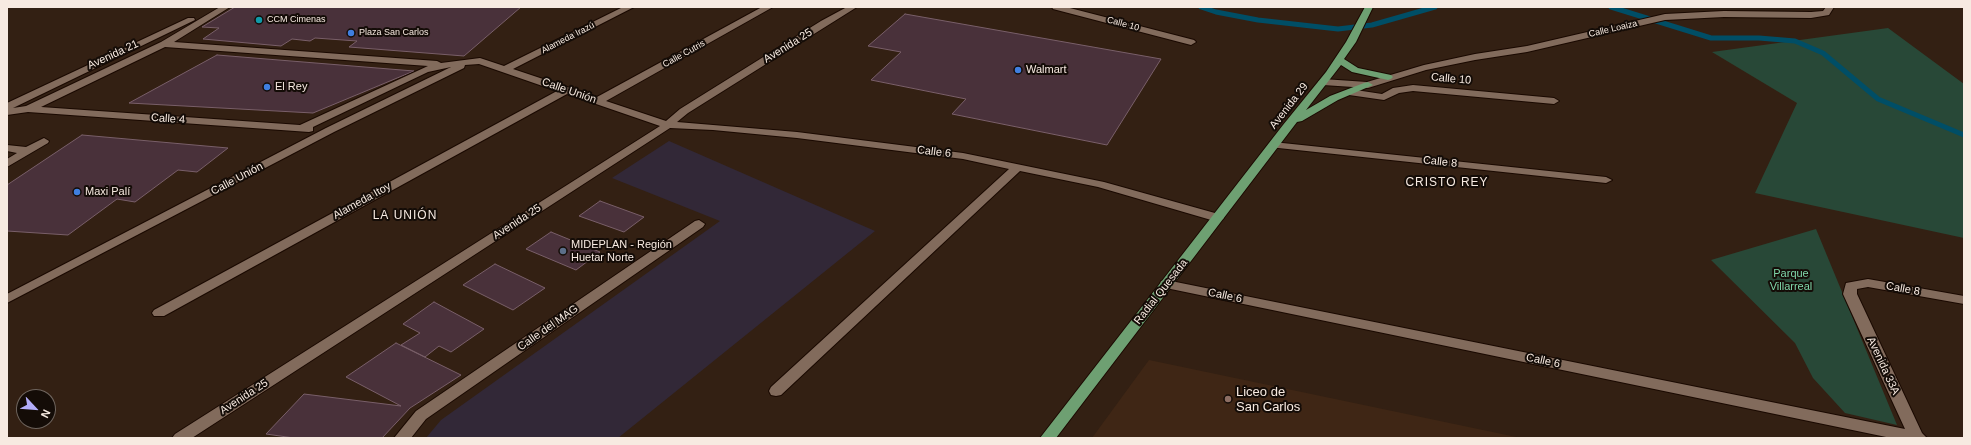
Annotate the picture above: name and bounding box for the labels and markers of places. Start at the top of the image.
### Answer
marker: CCM Cimenas [254,15,264,25]
place label: CCM Cimenas [267,15,326,25]
marker: Plaza San Carlos [346,28,356,38]
place label: Plaza San Carlos [359,28,429,38]
place label: Walmart [1026,63,1067,77]
marker: Walmart [1013,65,1023,75]
place label: El Rey [275,80,307,94]
marker: El Rey [262,82,272,92]
place label: Maxi Palí [85,185,130,199]
marker: Maxi Palí [72,187,82,197]
place label: MIDEPLAN - Región Huetar Norte [571,238,672,264]
marker: MIDEPLAN - Región Huetar Norte [558,246,568,256]
place label: Liceo de San Carlos [1236,384,1300,415]
marker: Liceo de San Carlos [1223,394,1233,404]

